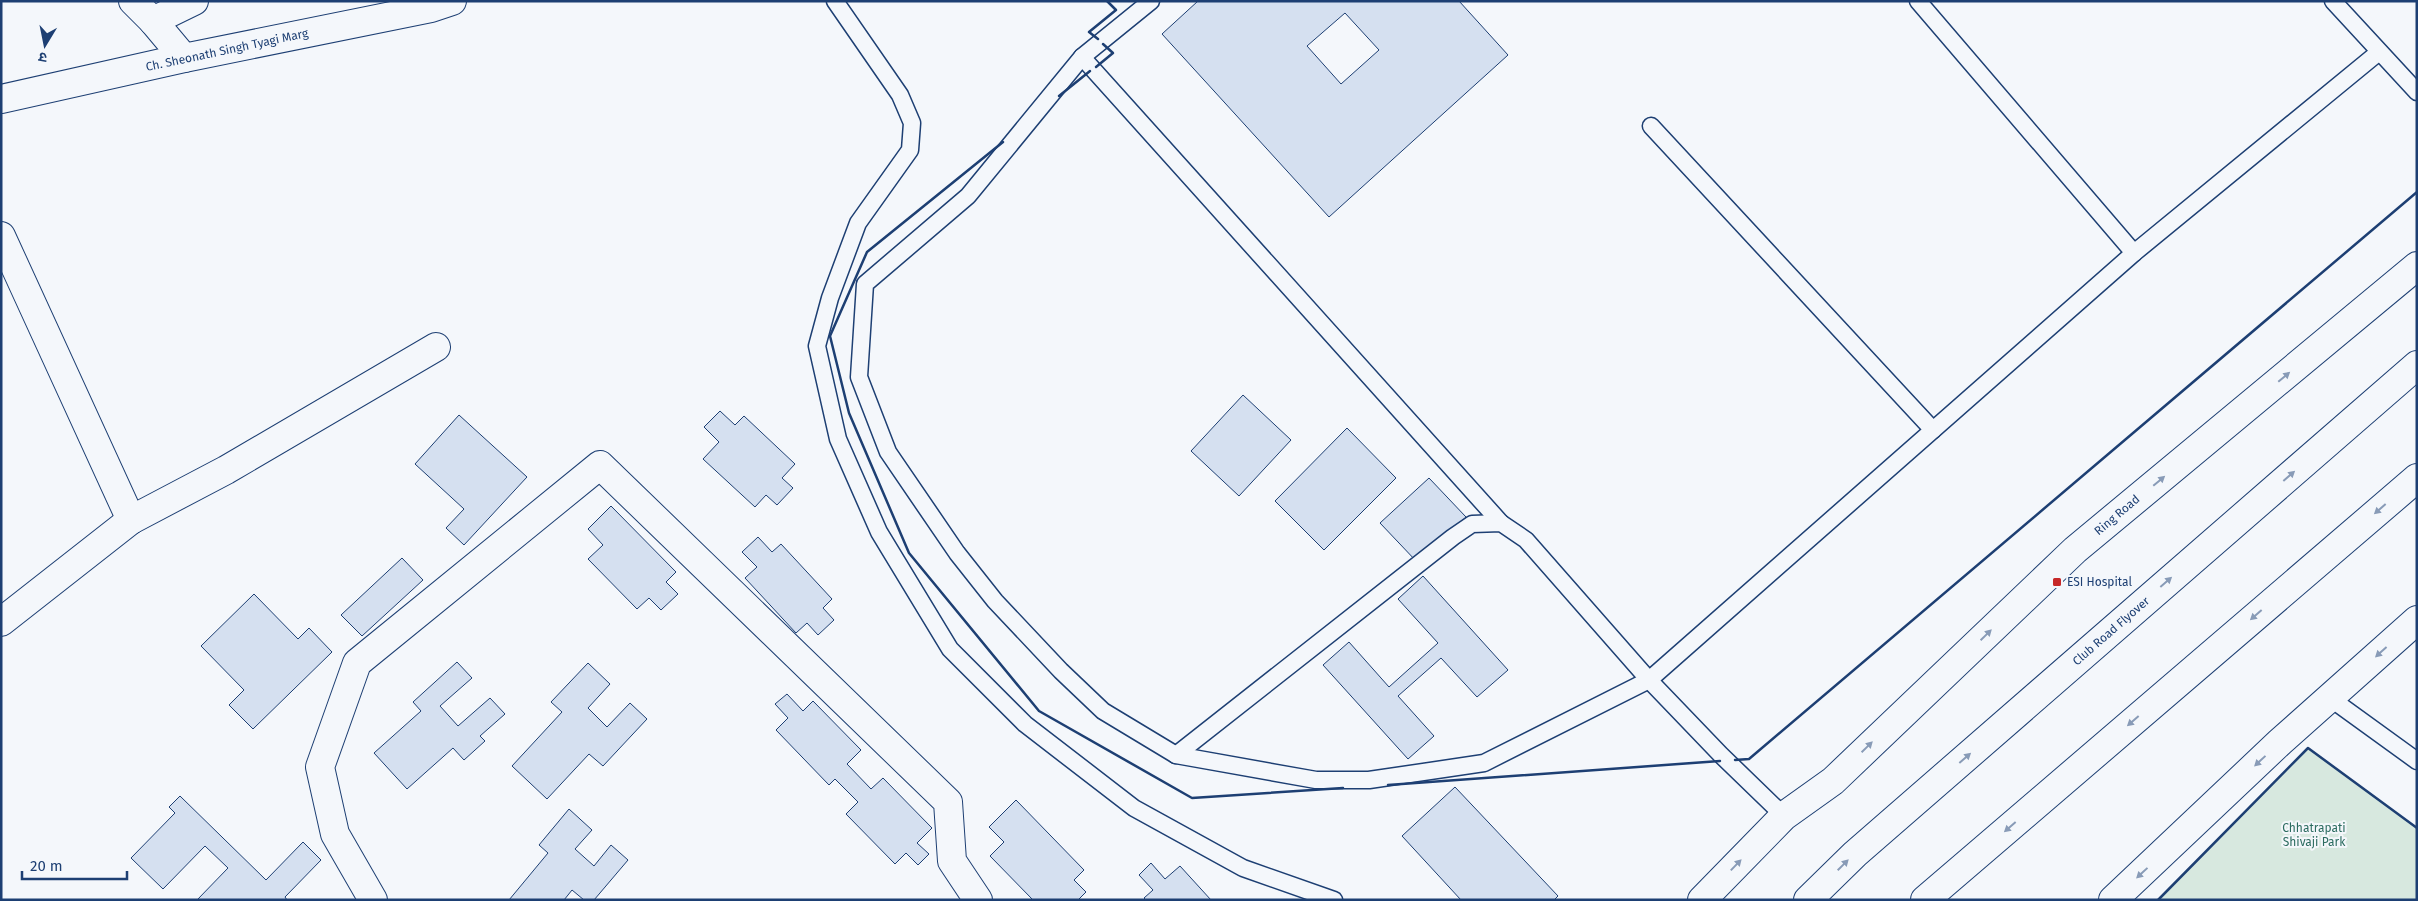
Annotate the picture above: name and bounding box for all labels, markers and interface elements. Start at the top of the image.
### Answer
north arrow [20,20,70,70]
street label: Ch. Sheonath Singh Tyagi Marg [145,26,310,74]
text: उ [37,48,48,66]
one-way arrow [2277,371,2290,382]
one-way arrow [2283,471,2295,482]
one-way arrow [2152,475,2165,486]
street label: Ring Road [2092,492,2142,538]
one-way arrow [2373,504,2386,515]
place label: ESI Hospital [2067,575,2133,589]
marker: ESI Hospital [2051,576,2063,588]
one-way arrow [2160,577,2173,588]
street label: Club Road Flyover [2070,594,2153,668]
one-way arrow [2250,610,2263,621]
one-way arrow [1980,630,1992,642]
one-way arrow [2375,646,2387,658]
one-way arrow [2128,715,2140,727]
one-way arrow [1861,741,1873,753]
one-way arrow [1958,752,1970,764]
one-way arrow [2254,755,2266,767]
one-way arrow [2004,821,2016,832]
park label: Chhatrapati Shivaji Park [2282,821,2346,849]
scale bar [22,848,128,880]
text: 20 m [30,857,63,875]
one-way arrow [1730,859,1742,871]
one-way arrow [1836,860,1848,872]
one-way arrow [2136,867,2148,879]

